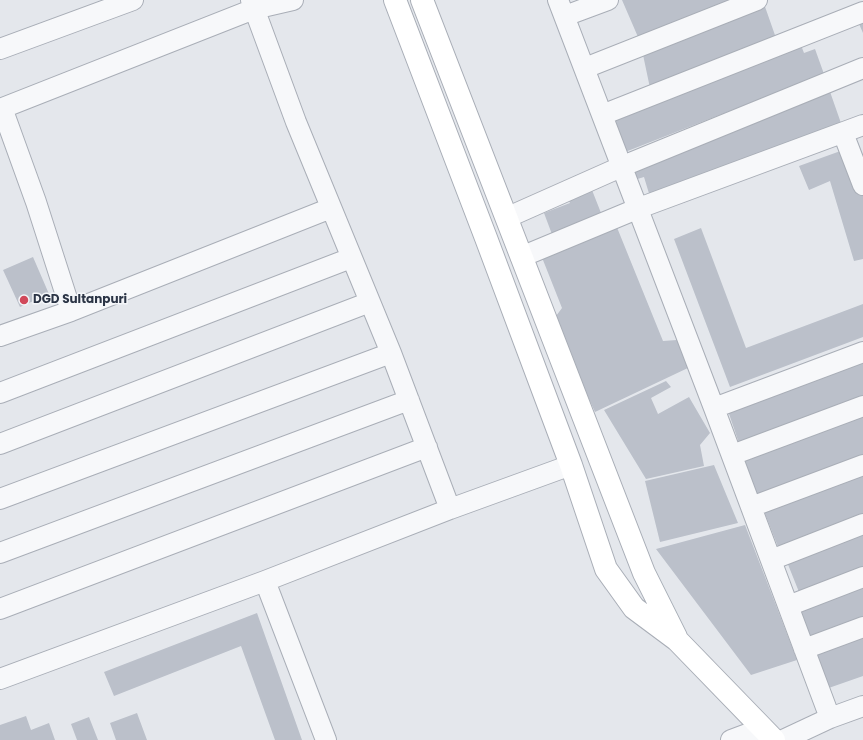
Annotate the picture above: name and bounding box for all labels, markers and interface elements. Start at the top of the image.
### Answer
place label: DGD Sultanpuri [33,293,127,307]
marker: DGD Sultanpuri [18,294,30,306]

